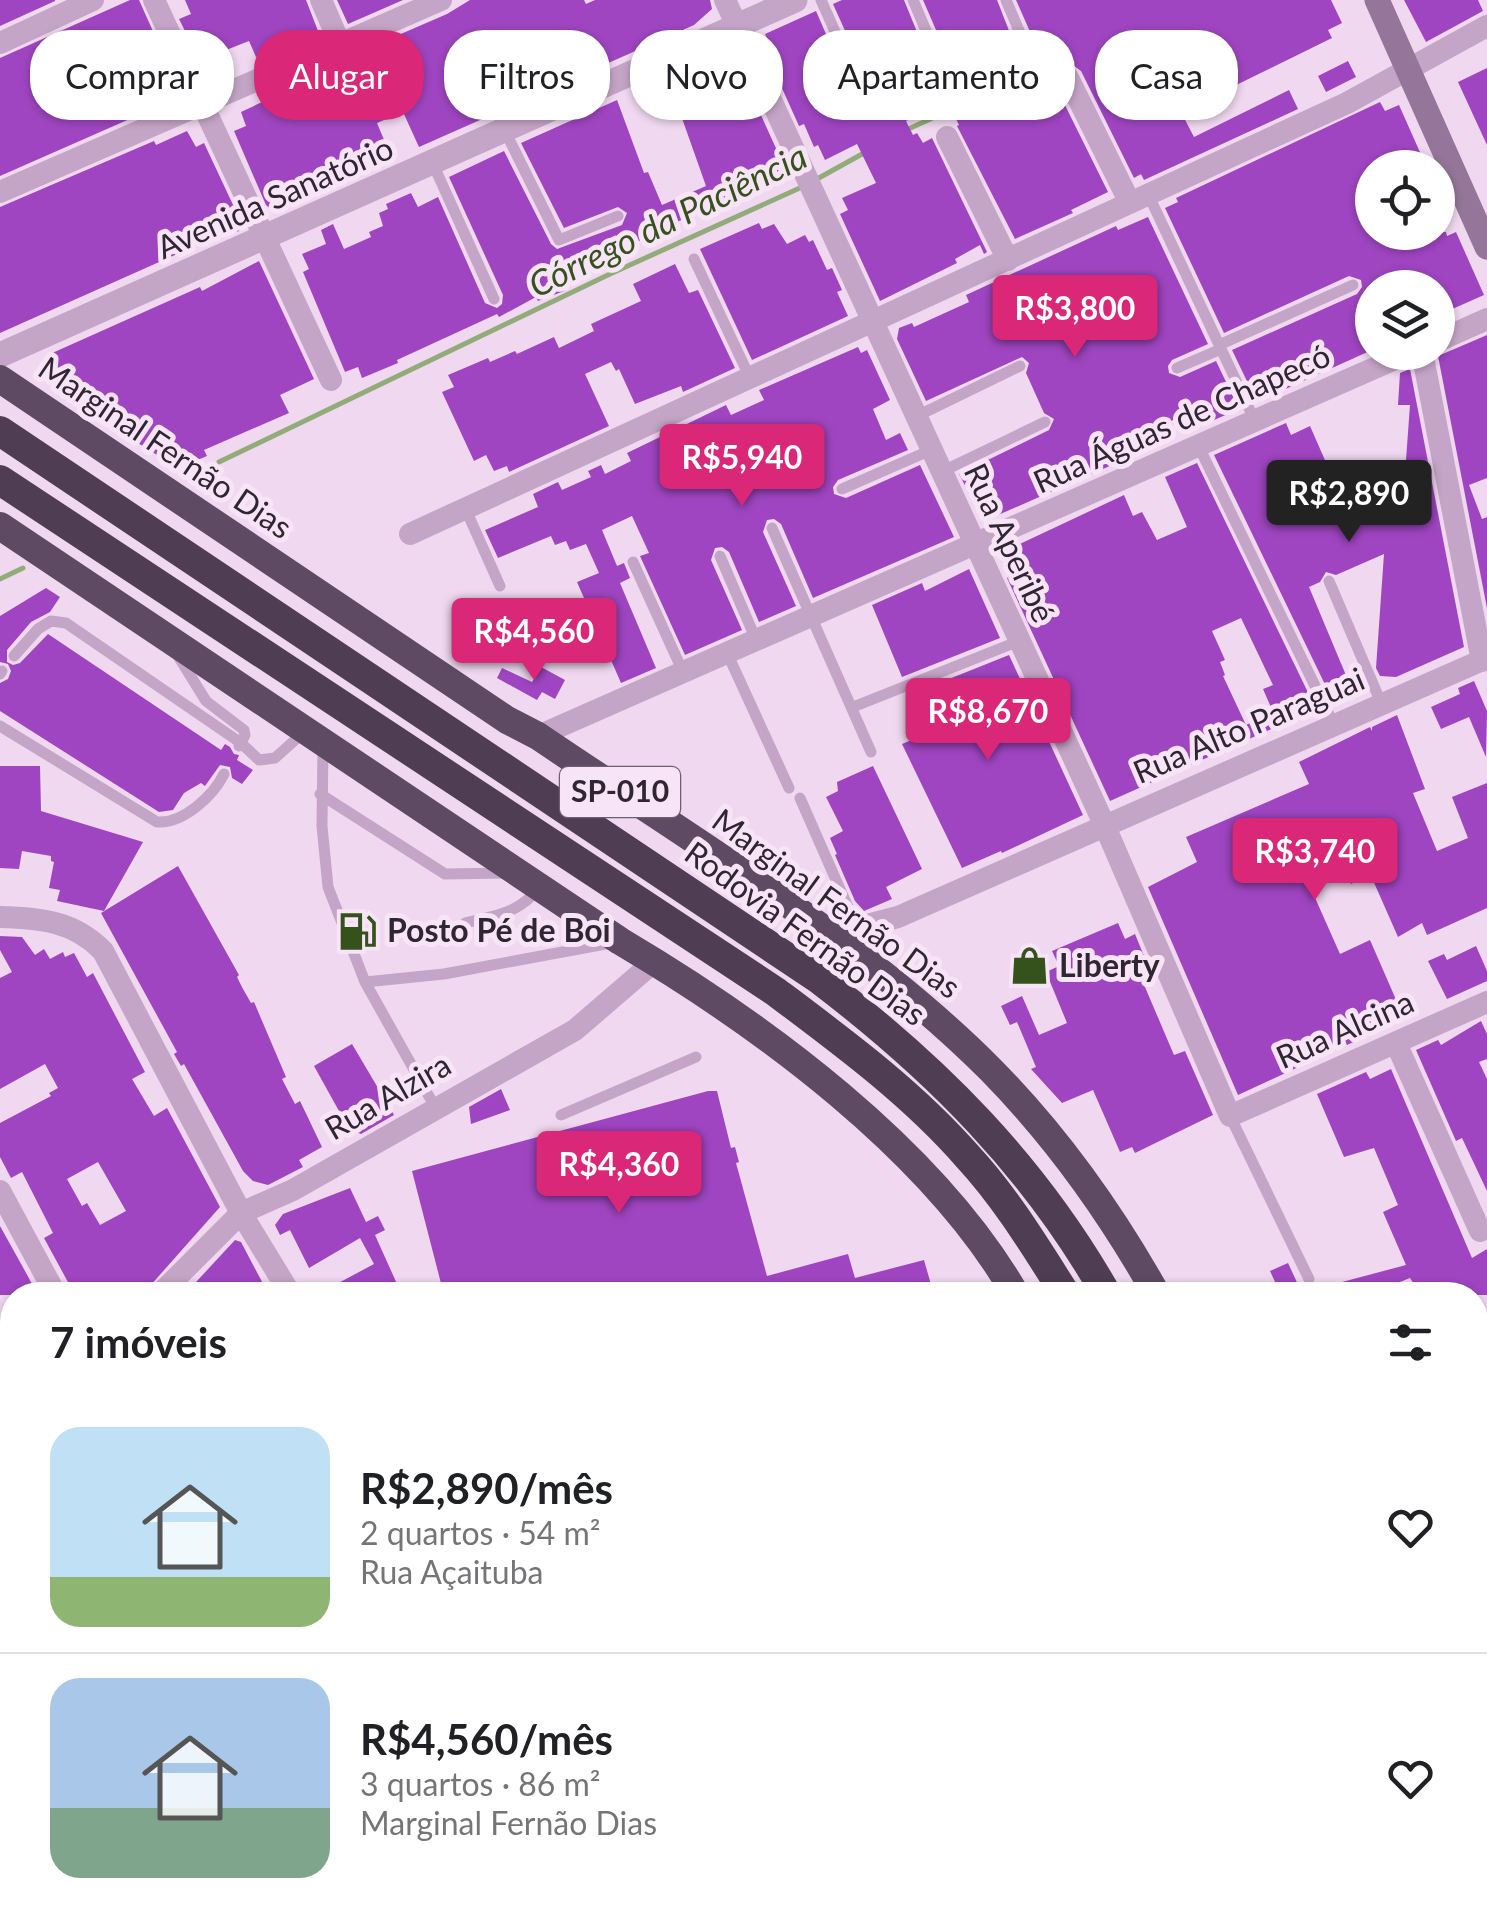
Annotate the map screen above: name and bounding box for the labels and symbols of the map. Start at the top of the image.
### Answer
street label: Avenida Sanatório [150,127,399,266]
water label: Córrego da Paciência [521,134,813,305]
pin: R$3,800 [983,275,1167,360]
street label: Rua Águas de Chapecó [1027,335,1336,501]
street label: Marginal Fernão Dias [32,348,300,546]
pin: R$5,940 [650,424,834,509]
street label: Rua Aperibé [957,457,1064,628]
pin: R$2,890 [1257,460,1441,545]
pin: R$4,560 [442,598,626,683]
street label: Rua Alto Paraguai [1127,658,1370,791]
pin: R$8,670 [896,678,1080,763]
road number: SP-010 [560,767,680,817]
street label: Marginal Fernão Dias [705,800,969,1006]
pin: R$3,740 [1223,818,1407,903]
street label: Rodovia Fernão Dias [678,832,934,1033]
fuel station icon: Posto Pé de Boi [336,910,378,952]
place label: Posto Pé de Boi [387,910,611,949]
shop icon: Liberty [1008,945,1050,987]
place label: Liberty [1059,945,1160,984]
street label: Rua Alcina [1270,981,1419,1076]
street label: Rua Alzira [317,1044,457,1147]
pin: R$4,360 [527,1131,711,1216]

